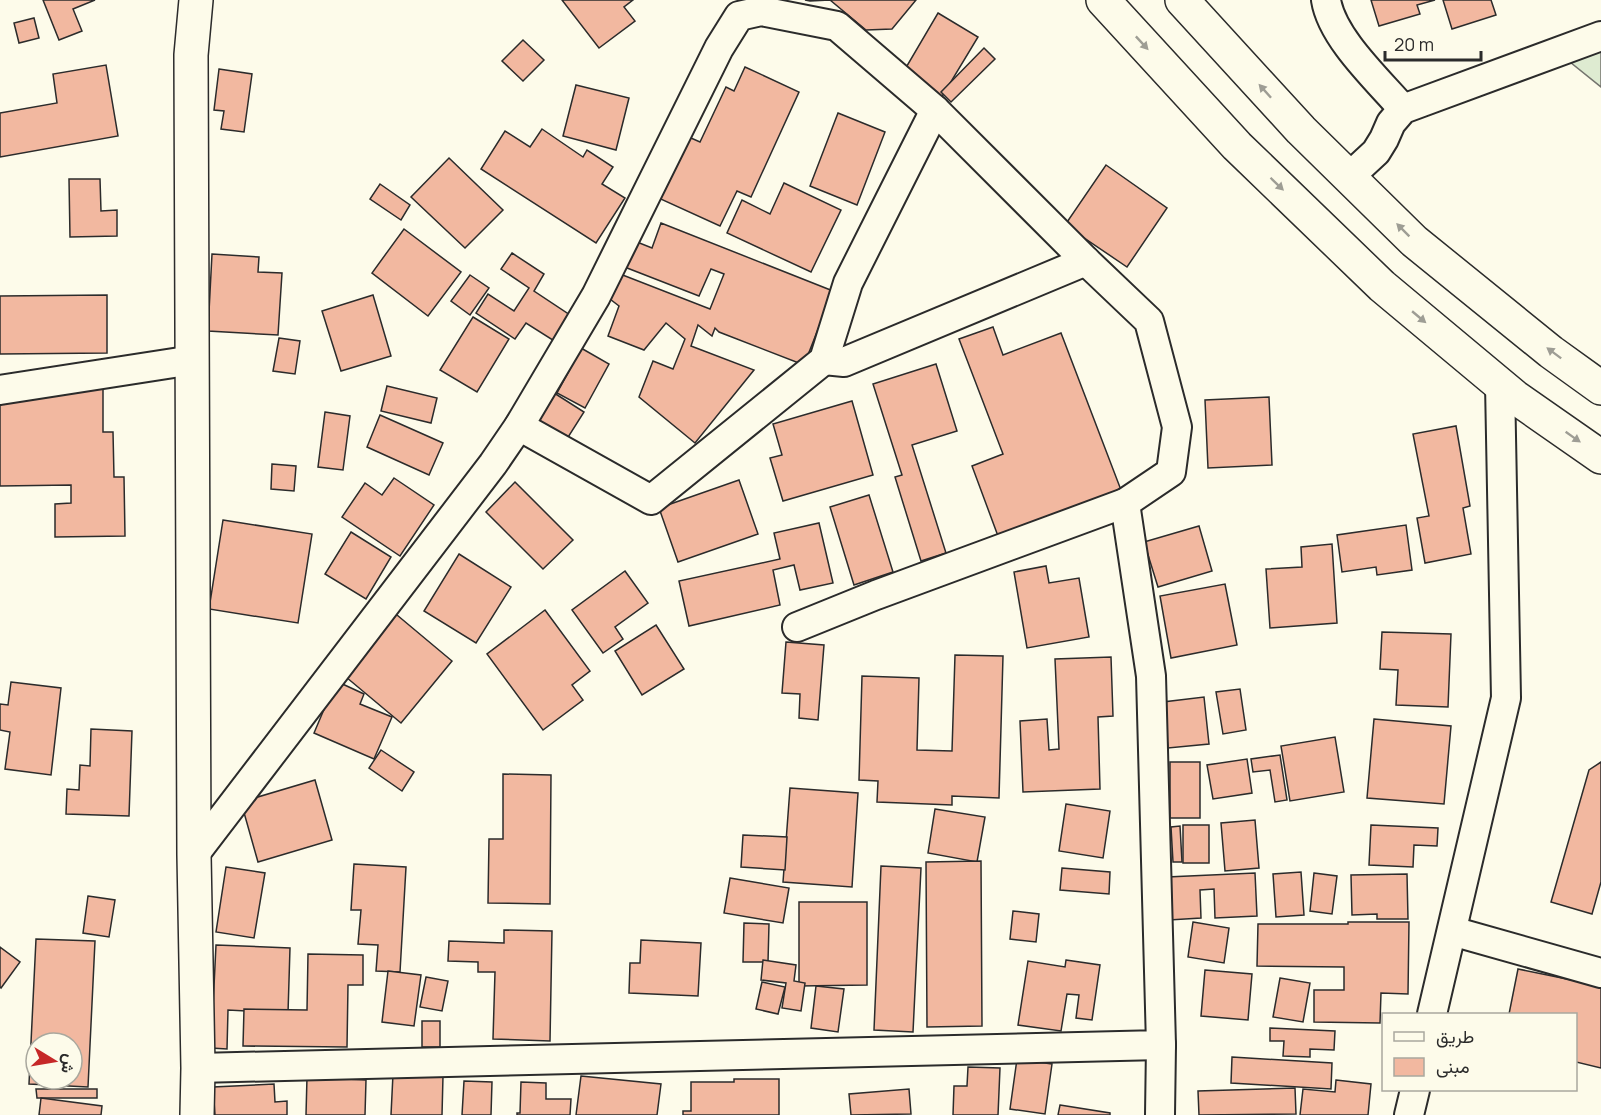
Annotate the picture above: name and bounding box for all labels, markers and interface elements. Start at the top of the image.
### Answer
scale bar [1385,24,1481,62]
text: 20 m [1394,32,1434,56]
one-way arrow [1135,36,1149,51]
one-way arrow [1259,85,1273,99]
one-way arrow [1269,177,1283,191]
one-way arrow [1396,223,1410,237]
one-way arrow [1412,311,1427,323]
one-way arrow [1546,348,1561,360]
one-way arrow [1565,431,1580,443]
legend [1382,1013,1577,1091]
text: طريق [1436,1024,1474,1048]
north arrow [24,1031,84,1091]
text: ش [56,1052,81,1075]
text: مبنى [1436,1054,1470,1078]

